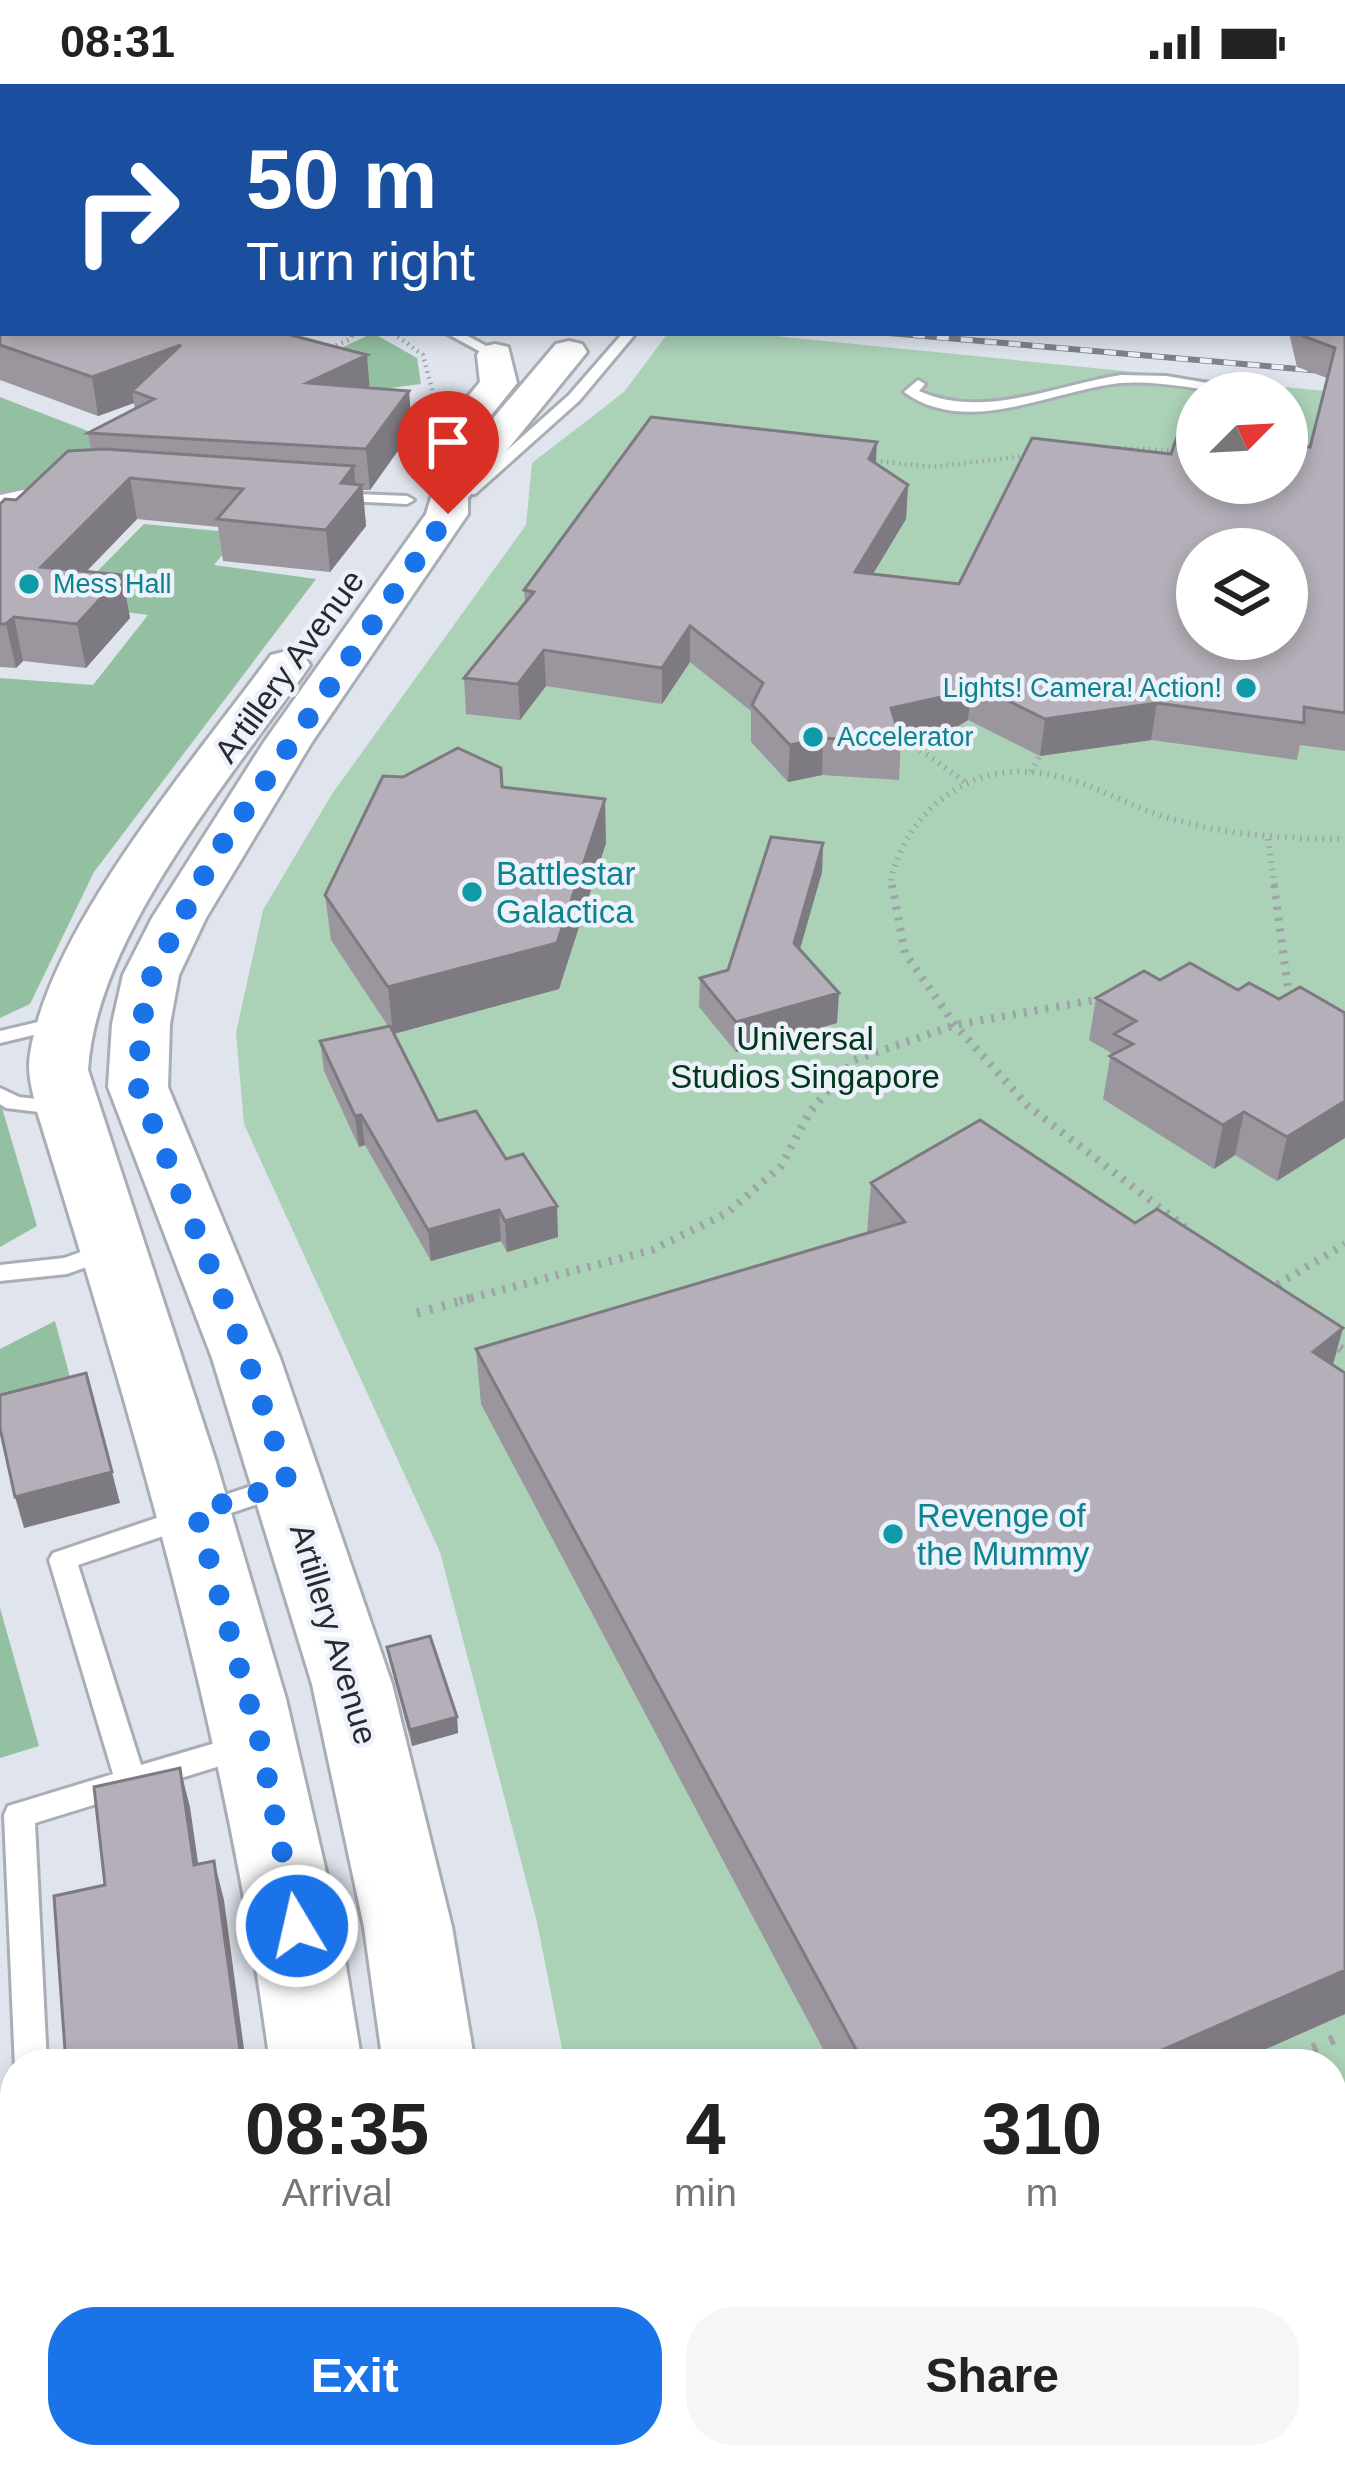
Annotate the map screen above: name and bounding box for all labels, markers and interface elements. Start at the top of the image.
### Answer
text: 08:31 [60,16,175,67]
icon: right [48,132,204,288]
text: 50 m [246,132,437,226]
text: Turn right [246,231,475,291]
north arrow [1176,372,1308,504]
map controls [1176,372,1308,660]
pin [397,391,499,514]
icon: arrive [415,409,481,475]
button: layers [1176,528,1308,660]
street label: Artillery Avenue [207,563,371,769]
place label: Mess Hall [53,569,172,599]
marker: Mess Hall [16,571,42,597]
place label: Lights! Camera! Action! [943,673,1222,703]
marker: Lights! Camera! Action! [1233,675,1259,701]
place label: Accelerator [837,722,974,752]
marker: Accelerator [800,724,826,750]
place label: Battlestar Galactica [496,855,635,930]
marker: Battlestar Galactica [459,879,485,905]
park label: Universal Studios Singapore [670,1020,940,1095]
place label: Revenge of the Mummy [917,1497,1090,1572]
street label: Artillery Avenue [283,1519,385,1749]
marker: Revenge of the Mummy [880,1521,906,1547]
position arrow [234,1863,360,1989]
text: 08:35 [245,2089,429,2169]
text: 4 [685,2089,726,2169]
text: 310 [982,2089,1102,2169]
text: Arrival [282,2171,392,2214]
text: min [674,2171,737,2214]
text: m [1026,2171,1058,2214]
button: Exit [48,2307,662,2445]
button: Share [686,2307,1299,2445]

